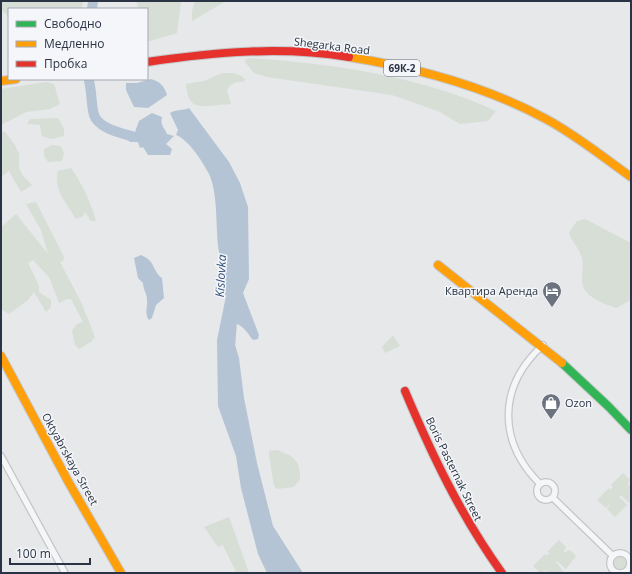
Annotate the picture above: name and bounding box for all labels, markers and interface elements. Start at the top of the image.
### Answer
legend [8,8,148,80]
text: Свободно [44,15,102,32]
street label: Shegarka Road [293,33,371,58]
text: Медленно [44,35,104,52]
text: Пробка [44,55,87,72]
road number: 69К-2 [384,60,420,76]
water label: Kislovka [211,254,230,298]
hotel icon: Квартира Аренда [541,280,563,308]
place label: Квартира Аренда [445,283,538,298]
shop icon: Ozon [540,392,562,420]
place label: Ozon [565,395,592,410]
street label: Oktyabrskaya Street [39,410,102,508]
street label: Boris Pasternak Street [423,414,486,523]
scale bar [10,540,90,566]
text: 100 m [16,545,51,562]

